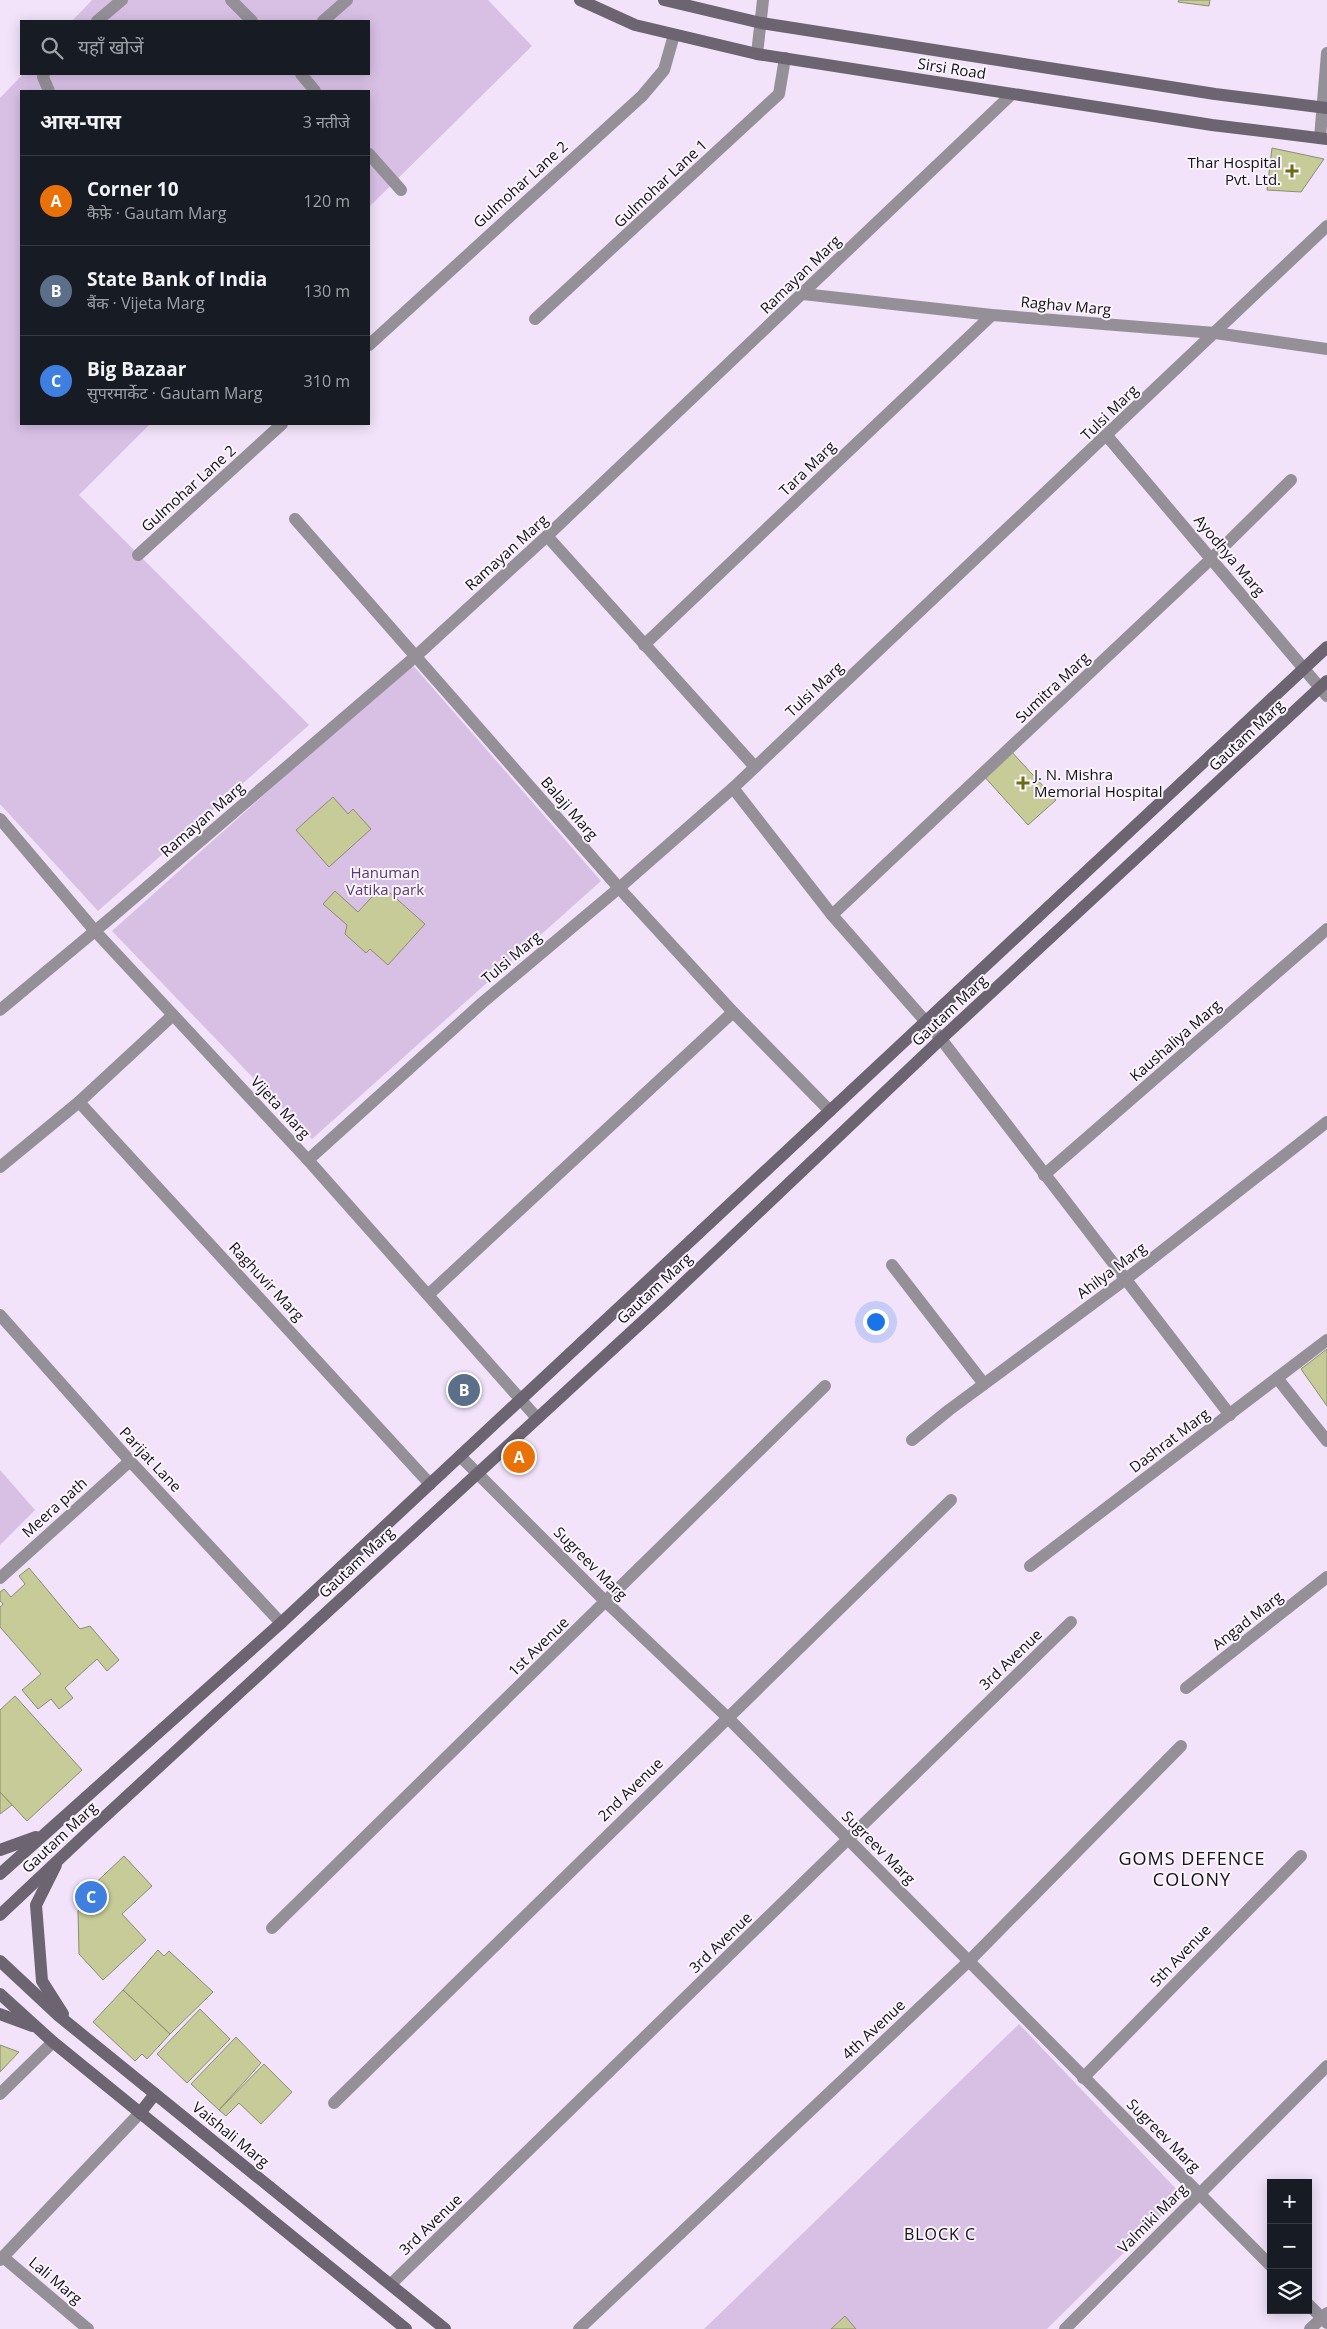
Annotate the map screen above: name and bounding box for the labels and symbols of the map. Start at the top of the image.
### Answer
street label: Sirsi Road [916,53,988,83]
street label: Gulmohar Lane 1 [609,135,711,231]
street label: Gulmohar Lane 2 [468,136,572,232]
place label: Thar Hospital Pvt. Ltd. [1188,152,1281,189]
marker: Thar Hospital Pvt. Ltd. [1285,164,1299,178]
street label: Ramayan Marg [755,230,845,318]
street label: Raghav Marg [1020,291,1112,319]
street label: Tulsi Marg [1076,380,1142,444]
street label: Tara Marg [774,436,840,500]
street label: Gulmohar Lane 2 [136,440,240,536]
street label: Ramayan Marg [460,509,552,595]
street label: Ayodhya Marg [1190,510,1270,600]
street label: Sumitra Marg [1010,647,1094,727]
street label: Tulsi Marg [781,657,847,721]
street label: Gautam Marg [1204,695,1288,775]
place label: J. N. Mishra Memorial Hospital [1032,764,1162,801]
street label: Balaji Marg [537,772,603,844]
marker: J. N. Mishra Memorial Hospital [1016,776,1030,790]
street label: Ramayan Marg [156,777,248,861]
park label: Hanuman Vatika park [346,862,424,899]
street label: Tulsi Marg [477,926,545,988]
street label: Gautam Marg [907,970,991,1050]
street label: Kaushaliya Marg [1125,995,1225,1085]
street label: Vijeta Marg [247,1071,315,1143]
street label: Raghuvir Marg [225,1237,309,1325]
street label: Ahilya Marg [1072,1237,1150,1303]
street label: Gautam Marg [612,1248,696,1328]
your location [863,1309,889,1335]
pin: B [448,1371,480,1409]
street label: Dashrat Marg [1125,1403,1213,1477]
street label: Parijat Lane [116,1422,186,1496]
pin: A [503,1438,535,1476]
street label: Meera path [17,1473,91,1541]
street label: Gautam Marg [314,1522,398,1602]
street label: Sugreev Marg [550,1522,632,1604]
street label: Angad Marg [1208,1586,1286,1654]
street label: 1st Avenue [503,1612,573,1680]
street label: 3rd Avenue [974,1624,1046,1694]
street label: 2nd Avenue [593,1753,667,1825]
street label: Gautam Marg [17,1797,101,1877]
street label: Sugreev Marg [838,1806,920,1888]
district label: GOMS DEFENCE COLONY [1118,1846,1266,1891]
pin: C [75,1878,107,1916]
street label: 3rd Avenue [684,1907,756,1977]
street label: 5th Avenue [1145,1920,1215,1990]
street label: 4th Avenue [837,1995,909,2063]
street label: Sugreev Marg [1123,2094,1205,2176]
street label: Vaishali Marg [188,2097,274,2171]
street label: Valmiki Marg [1113,2179,1191,2257]
street label: 3rd Avenue [394,2189,466,2259]
district label: BLOCK C [904,2223,976,2245]
street label: Lali Marg [25,2252,87,2308]

